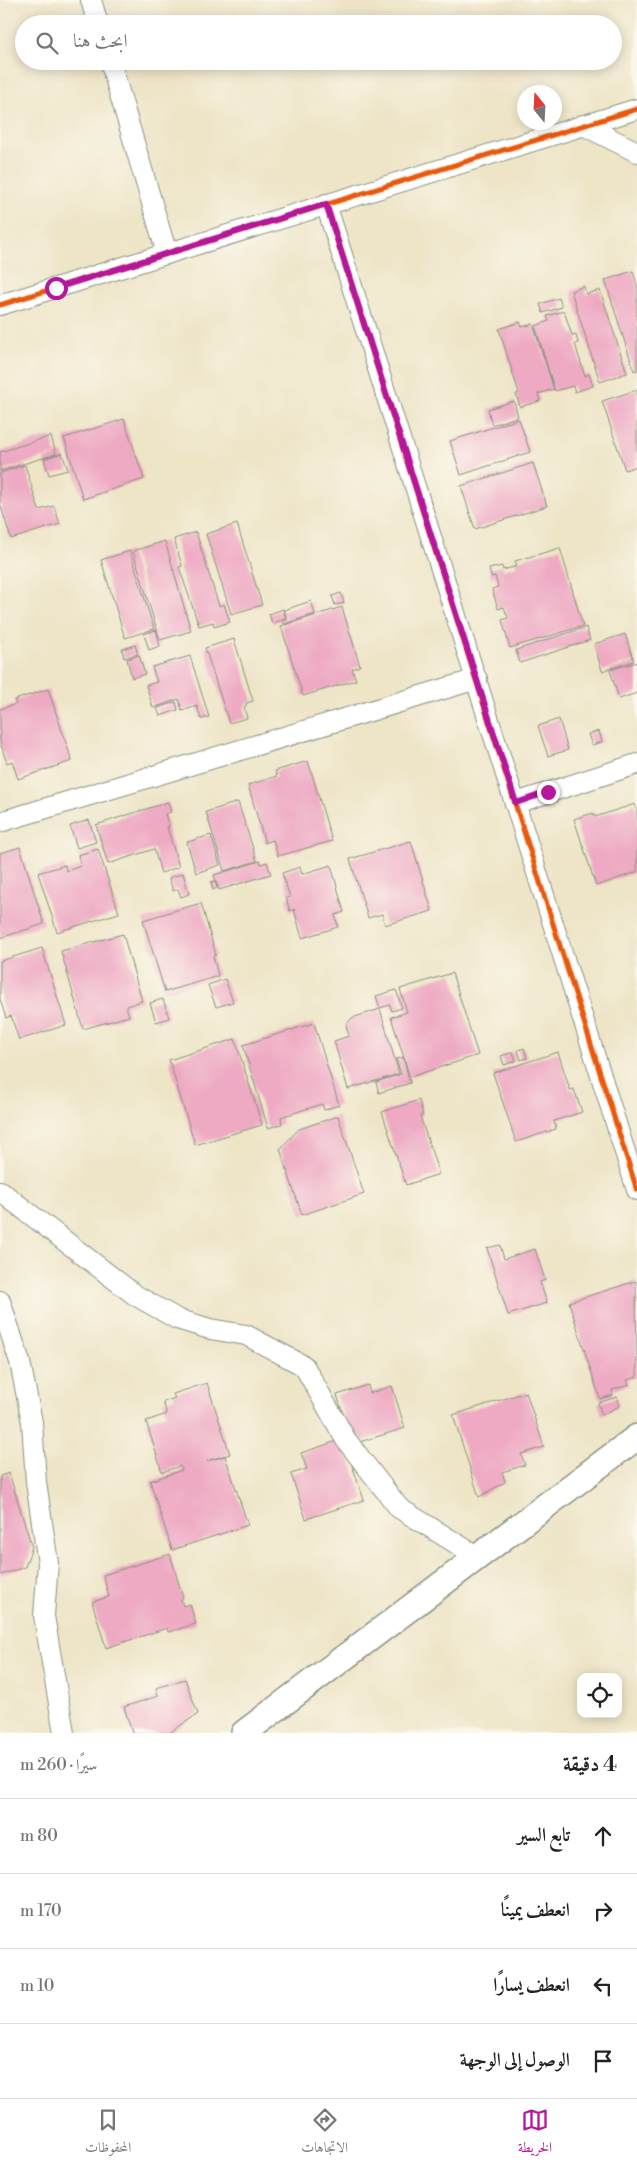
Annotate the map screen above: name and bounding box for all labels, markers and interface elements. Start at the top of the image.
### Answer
search box [15,15,622,70]
icon: search [33,29,61,57]
text: ابحث هنا [73,29,128,53]
north arrow [517,85,562,130]
route start [45,277,68,300]
route end [537,781,560,804]
map controls [577,1673,622,1718]
button: locate [577,1673,622,1718]
text: 4 دقيقة [563,1752,617,1778]
text: سيرًا · 260 m [20,1755,97,1775]
icon: ahead [589,1822,617,1850]
text: تابع السير [517,1823,570,1847]
text: 80 m [20,1826,58,1846]
icon: right [589,1897,617,1925]
text: انعطف يمينًا [501,1898,570,1922]
text: 170 m [20,1901,62,1921]
icon: left [589,1972,617,2000]
text: انعطف يسارًا [493,1973,570,1997]
text: 10 m [20,1976,54,1996]
icon: arrive [589,2047,617,2075]
text: الوصول إلى الوجهة [460,2048,570,2072]
tab: المحفوظات [85,2106,131,2161]
tab: الاتجاهات [301,2106,348,2161]
tab: الخريطة [518,2106,552,2161]

